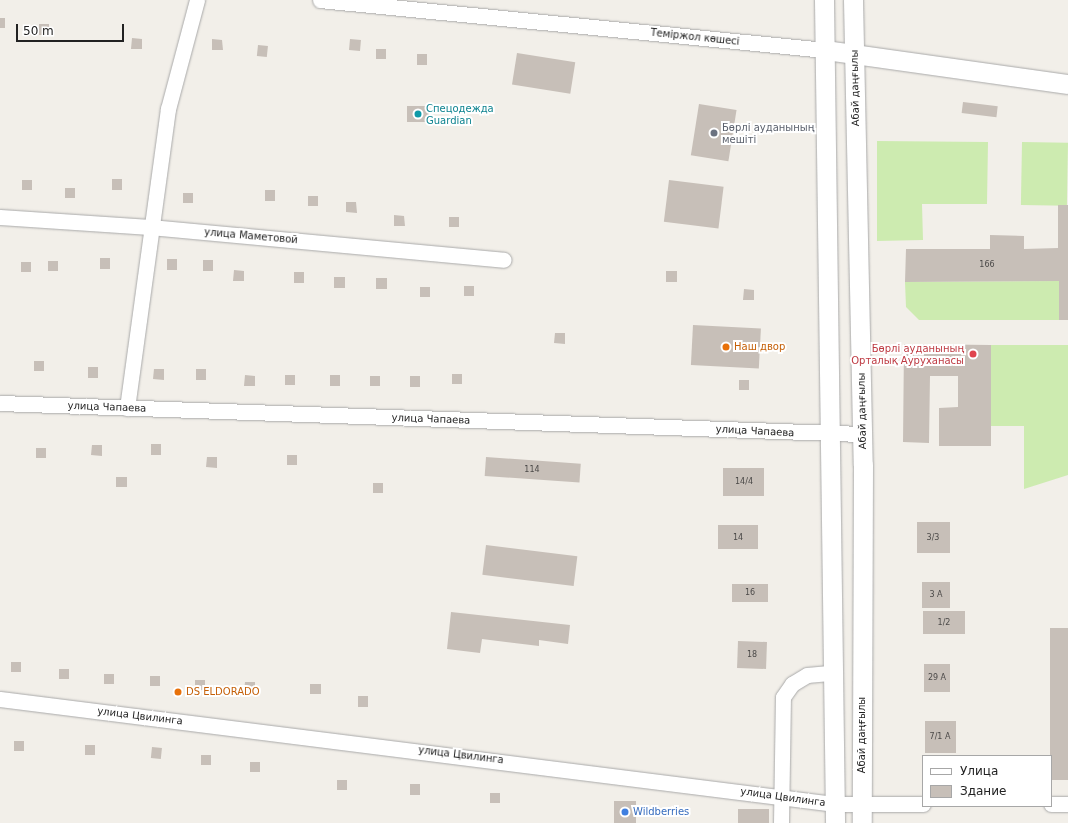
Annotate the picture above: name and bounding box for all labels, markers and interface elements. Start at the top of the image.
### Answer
scale bar [18,16,126,42]
text: 50 m [23,24,54,38]
street label: Теміржол көшесі [650,26,740,48]
street label: Абай даңғылы [848,50,862,126]
place label: Спецодежда Guardian [426,102,494,126]
marker: Спецодежда Guardian [413,109,423,119]
place label: Бөрлі ауданының мешіті [722,121,814,144]
marker: Бөрлі ауданының мешіті [709,128,719,138]
street label: улица Маметовой [204,226,298,246]
house number: 166 [979,260,995,270]
place label: Наш двор [734,341,785,353]
marker: Наш двор [721,342,731,352]
place label: Бөрлі ауданының Орталық Ауруханасы [851,342,964,366]
marker: Бөрлі ауданының Орталық Ауруханасы [967,348,979,360]
street label: Абай даңғылы [855,373,869,449]
street label: улица Чапаева [67,400,147,414]
street label: улица Чапаева [391,412,471,426]
street label: улица Чапаева [715,423,795,439]
house number: 114 [524,465,540,475]
house number: 14/4 [735,477,753,487]
house number: 14 [733,533,743,543]
house number: 3/3 [927,533,939,543]
house number: 16 [745,588,755,598]
house number: 3 А [929,590,943,600]
house number: 1/2 [938,618,950,628]
house number: 18 [747,650,757,660]
house number: 29 А [928,673,946,683]
place label: DS ELDORADO [186,686,260,698]
marker: DS ELDORADO [173,687,183,697]
street label: Абай даңғылы [856,697,868,773]
street label: улица Цвилинга [97,705,183,727]
house number: 7/1 А [930,732,950,742]
street label: улица Цвилинга [418,744,504,766]
legend [922,755,1052,807]
text: Улица [960,764,998,778]
text: Здание [960,784,1006,798]
street label: улица Цвилинга [740,785,826,809]
place label: Wildberries [633,806,689,818]
marker: Wildberries [620,807,630,817]

